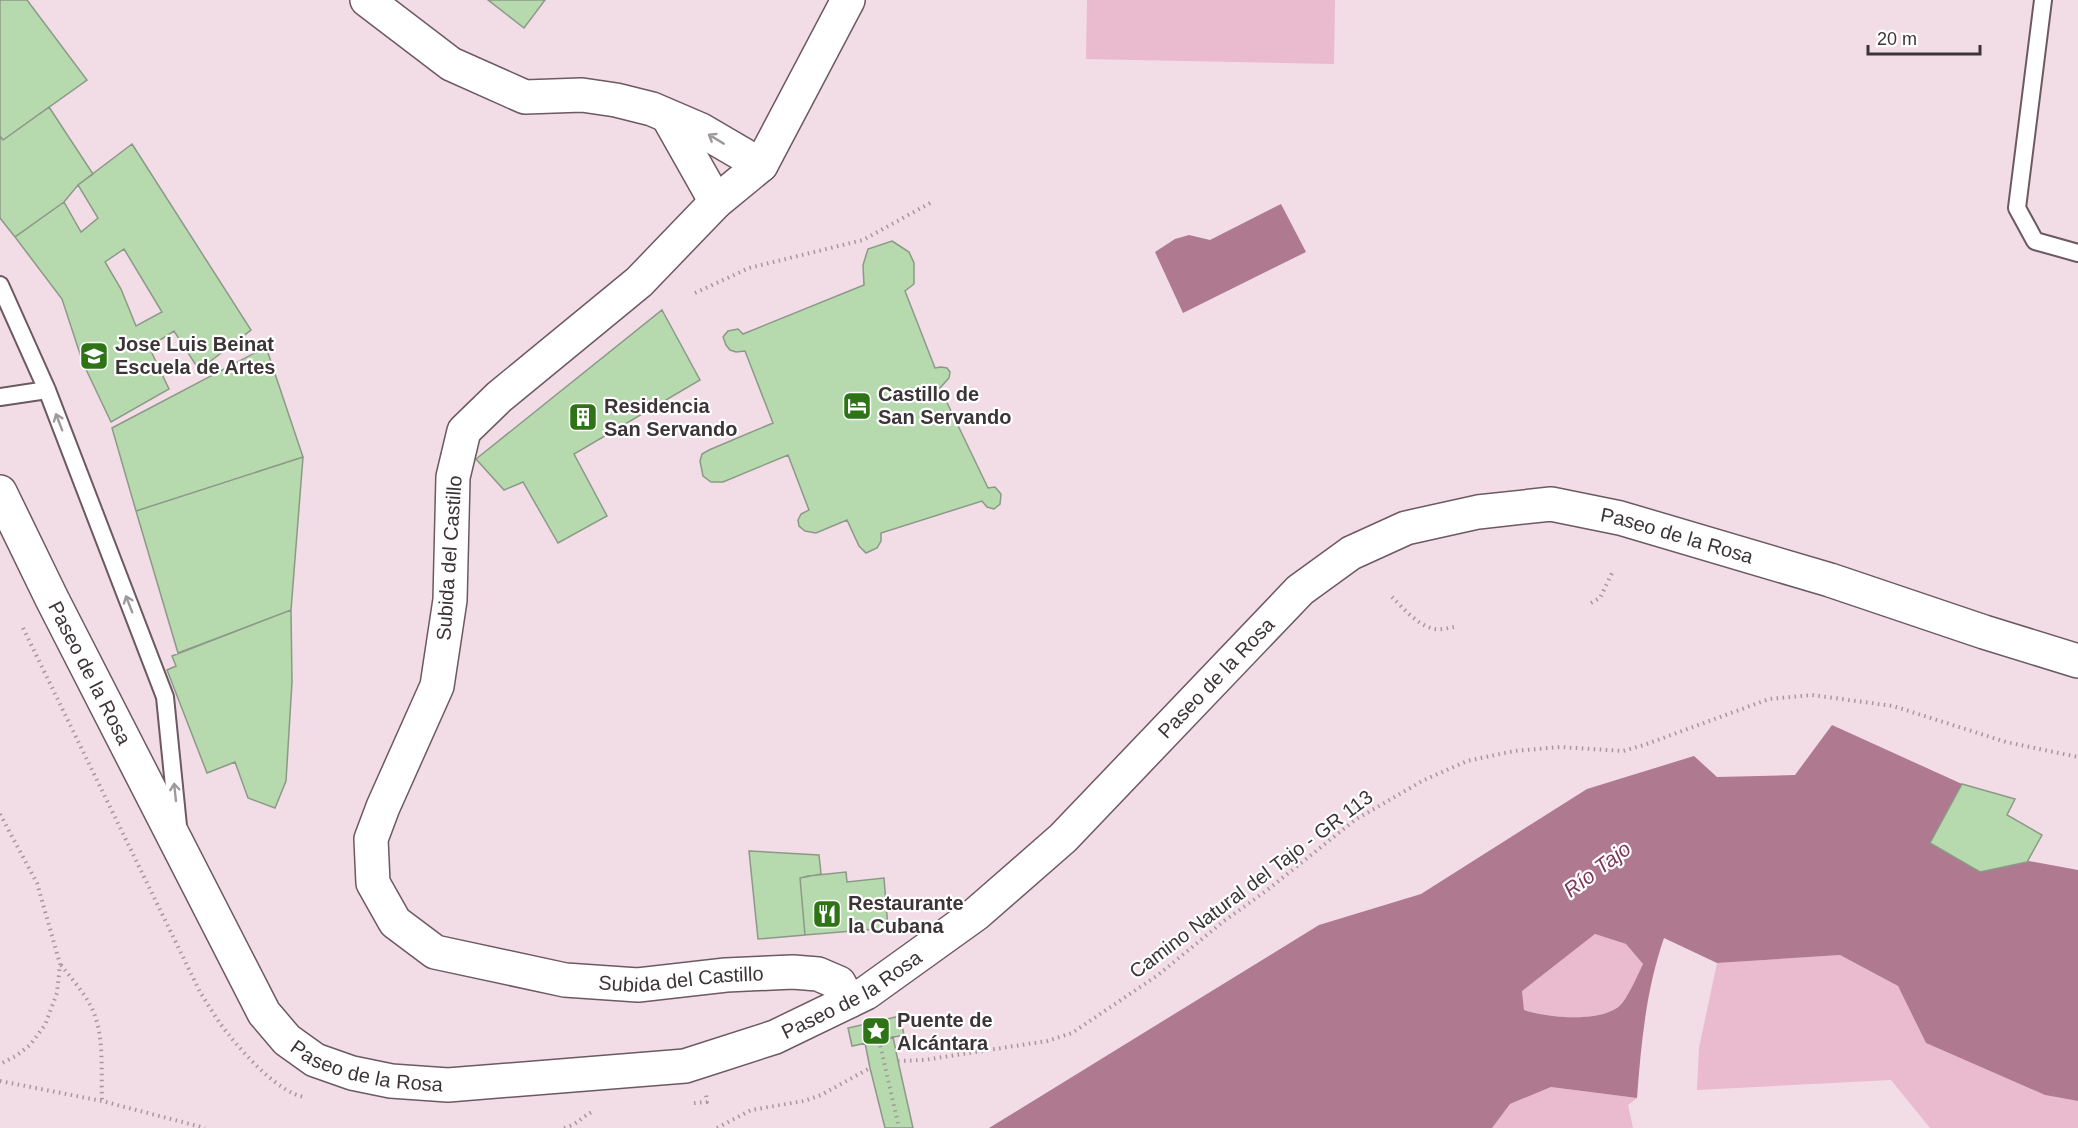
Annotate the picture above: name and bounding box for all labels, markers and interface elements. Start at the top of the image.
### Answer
scale bar [1868,18,1980,56]
text: 20 m [1877,29,1917,49]
one-way arrow [708,132,725,144]
place label: Jose Luis Beinat Escuela de Artes [115,333,275,378]
school or university icon: Jose Luis Beinat Escuela de Artes [78,340,110,372]
place label: Castillo de San Servando [878,383,1011,428]
hotel icon: Castillo de San Servando [841,390,873,422]
place label: Residencia San Servando [604,395,737,440]
building icon: Residencia San Servando [567,401,599,433]
one-way arrow [53,414,64,432]
street label: Subida del Castillo [432,475,466,641]
street label: Paseo de la Rosa [1599,503,1757,568]
one-way arrow [123,596,134,614]
street label: Paseo de la Rosa [44,598,136,749]
street label: Paseo de la Rosa [1154,613,1279,743]
one-way arrow [169,783,180,803]
street label: Camino Natural del Tajo - GR 113 [1125,785,1377,983]
water label: Río Tajo [1559,836,1635,901]
place label: Restaurante la Cubana [848,892,964,937]
restaurant icon: Restaurante la Cubana [811,898,843,930]
street label: Paseo de la Rosa [778,945,926,1043]
street label: Subida del Castillo [598,962,764,996]
place label: Puente de Alcántara [897,1009,993,1054]
place icon: Puente de Alcántara [860,1015,892,1047]
street label: Paseo de la Rosa [287,1035,444,1096]

